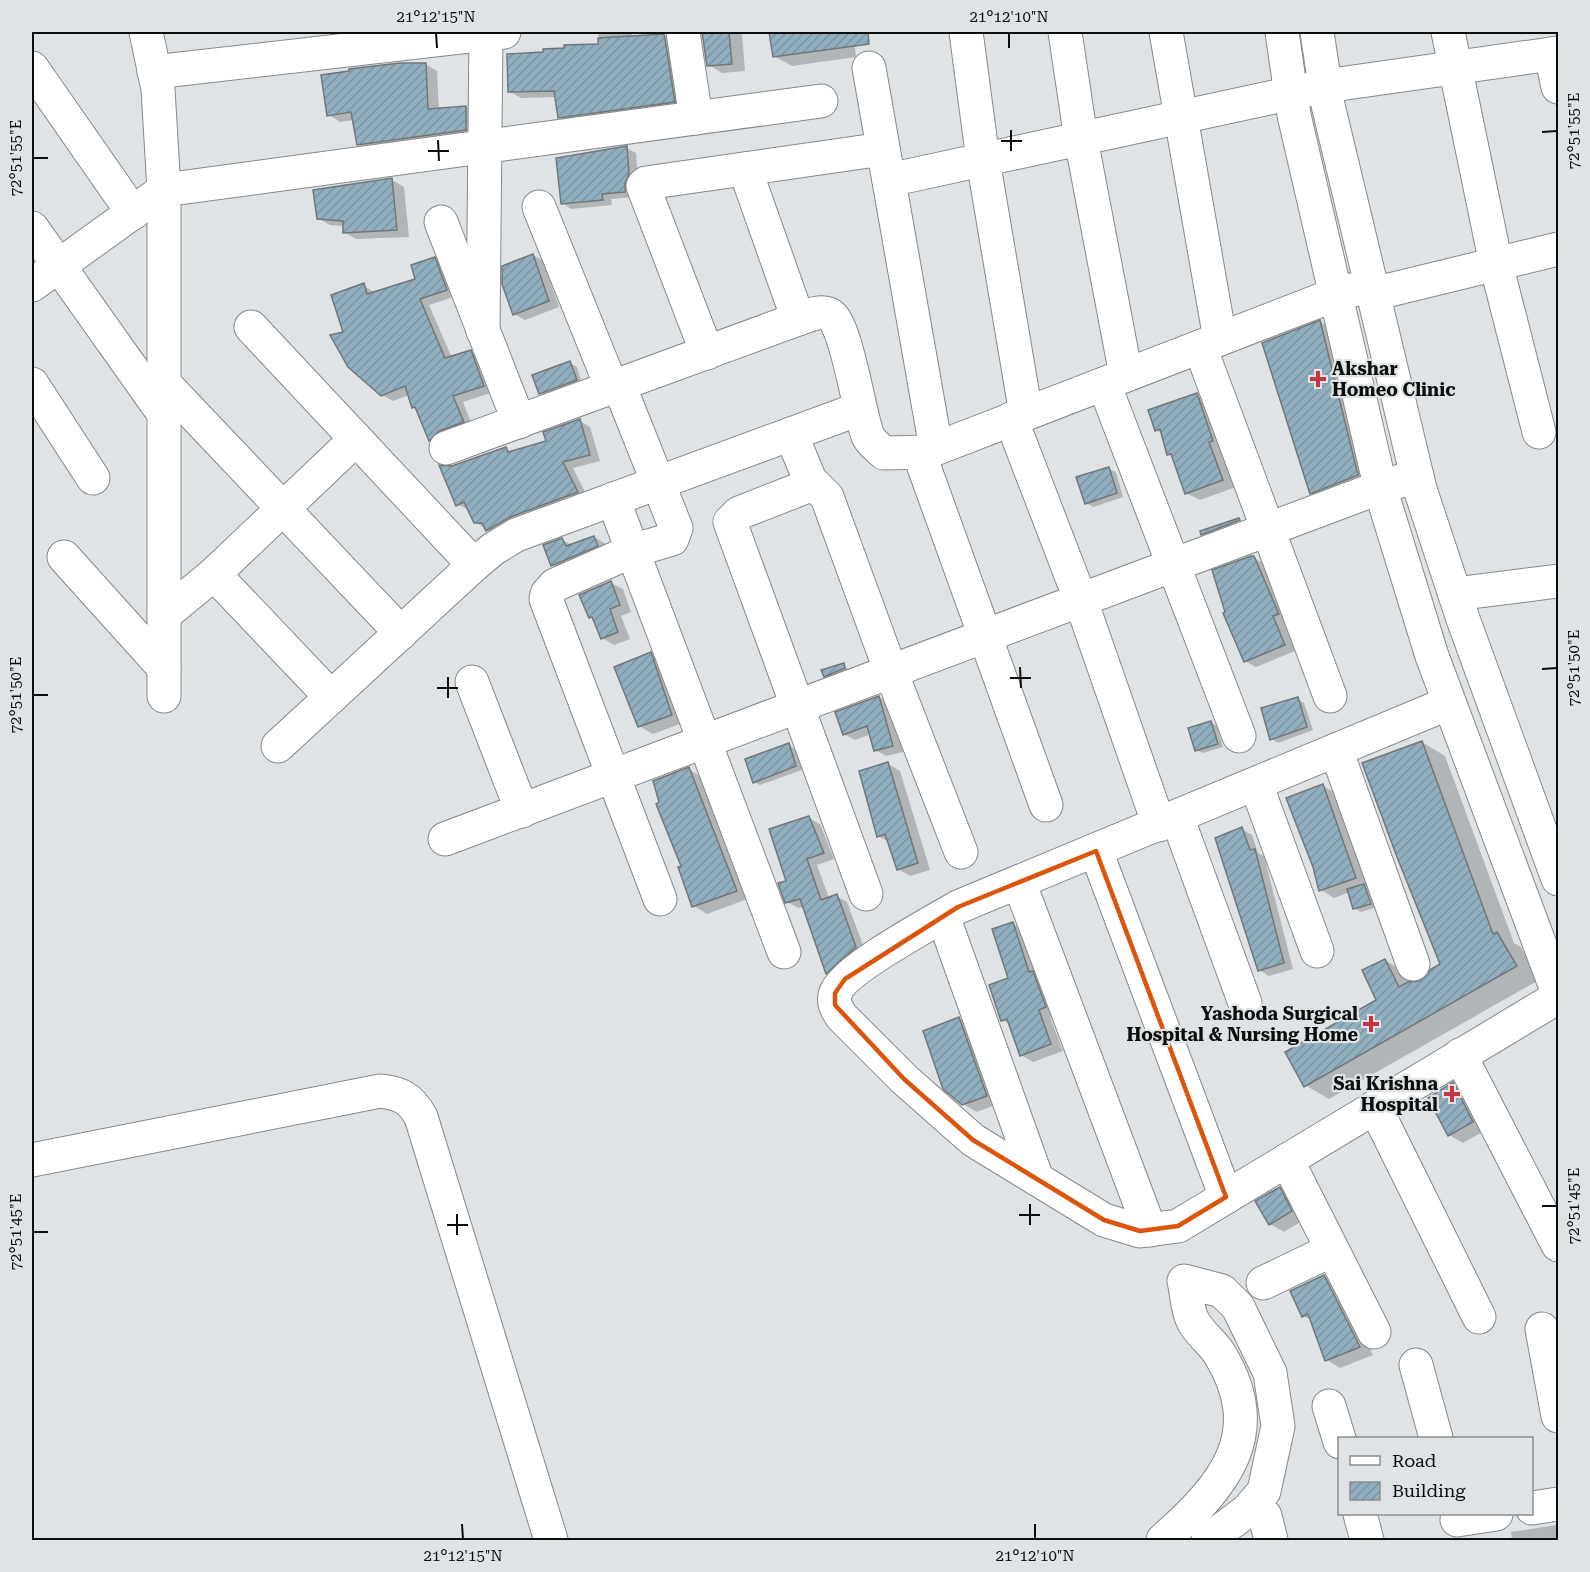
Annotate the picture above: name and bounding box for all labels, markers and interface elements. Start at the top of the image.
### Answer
text: 21°12'15"N [396,8,476,26]
text: 21°12'10"N [969,8,1049,26]
text: 72°51'55"E [1565,93,1583,169]
text: 72°51'55"E [7,120,25,196]
place label: Akshar Homeo Clinic [1332,358,1456,400]
marker: Akshar Homeo Clinic [1309,370,1327,388]
text: 72°51'50"E [1565,630,1583,706]
text: 72°51'50"E [7,657,25,733]
place label: Yashoda Surgical Hospital & Nursing Home [1127,1003,1358,1045]
marker: Yashoda Surgical Hospital & Nursing Home [1362,1015,1380,1033]
place label: Sai Krishna Hospital [1333,1073,1438,1115]
marker: Sai Krishna Hospital [1443,1085,1461,1103]
text: 72°51'45"E [1565,1168,1583,1244]
text: 72°51'45"E [7,1194,25,1270]
legend [1338,1437,1533,1515]
text: Road [1392,1450,1437,1471]
text: Building [1392,1480,1466,1501]
text: 21°12'15"N [423,1547,503,1565]
text: 21°12'10"N [995,1547,1075,1565]

